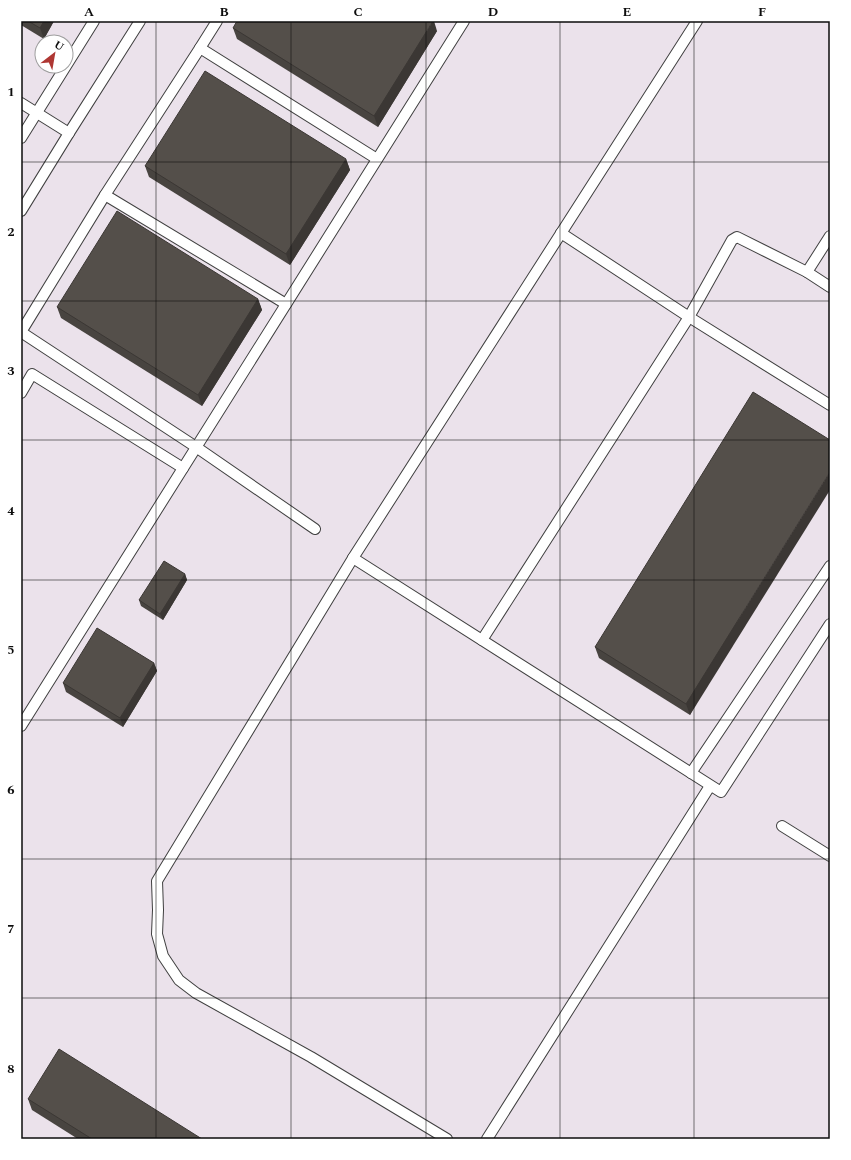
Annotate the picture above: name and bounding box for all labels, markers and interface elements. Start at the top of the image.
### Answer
text: A [84,2,94,22]
text: B [219,2,229,22]
text: C [353,2,363,22]
text: D [488,2,498,22]
text: E [623,2,632,22]
text: F [758,2,766,22]
north arrow [34,34,74,74]
text: U [51,36,67,56]
text: 1 [7,82,15,102]
text: 2 [7,222,15,242]
text: 3 [7,361,15,381]
text: 4 [7,501,15,521]
text: 5 [7,640,15,660]
text: 6 [7,780,15,800]
text: 7 [7,919,15,939]
text: 8 [7,1059,15,1079]

